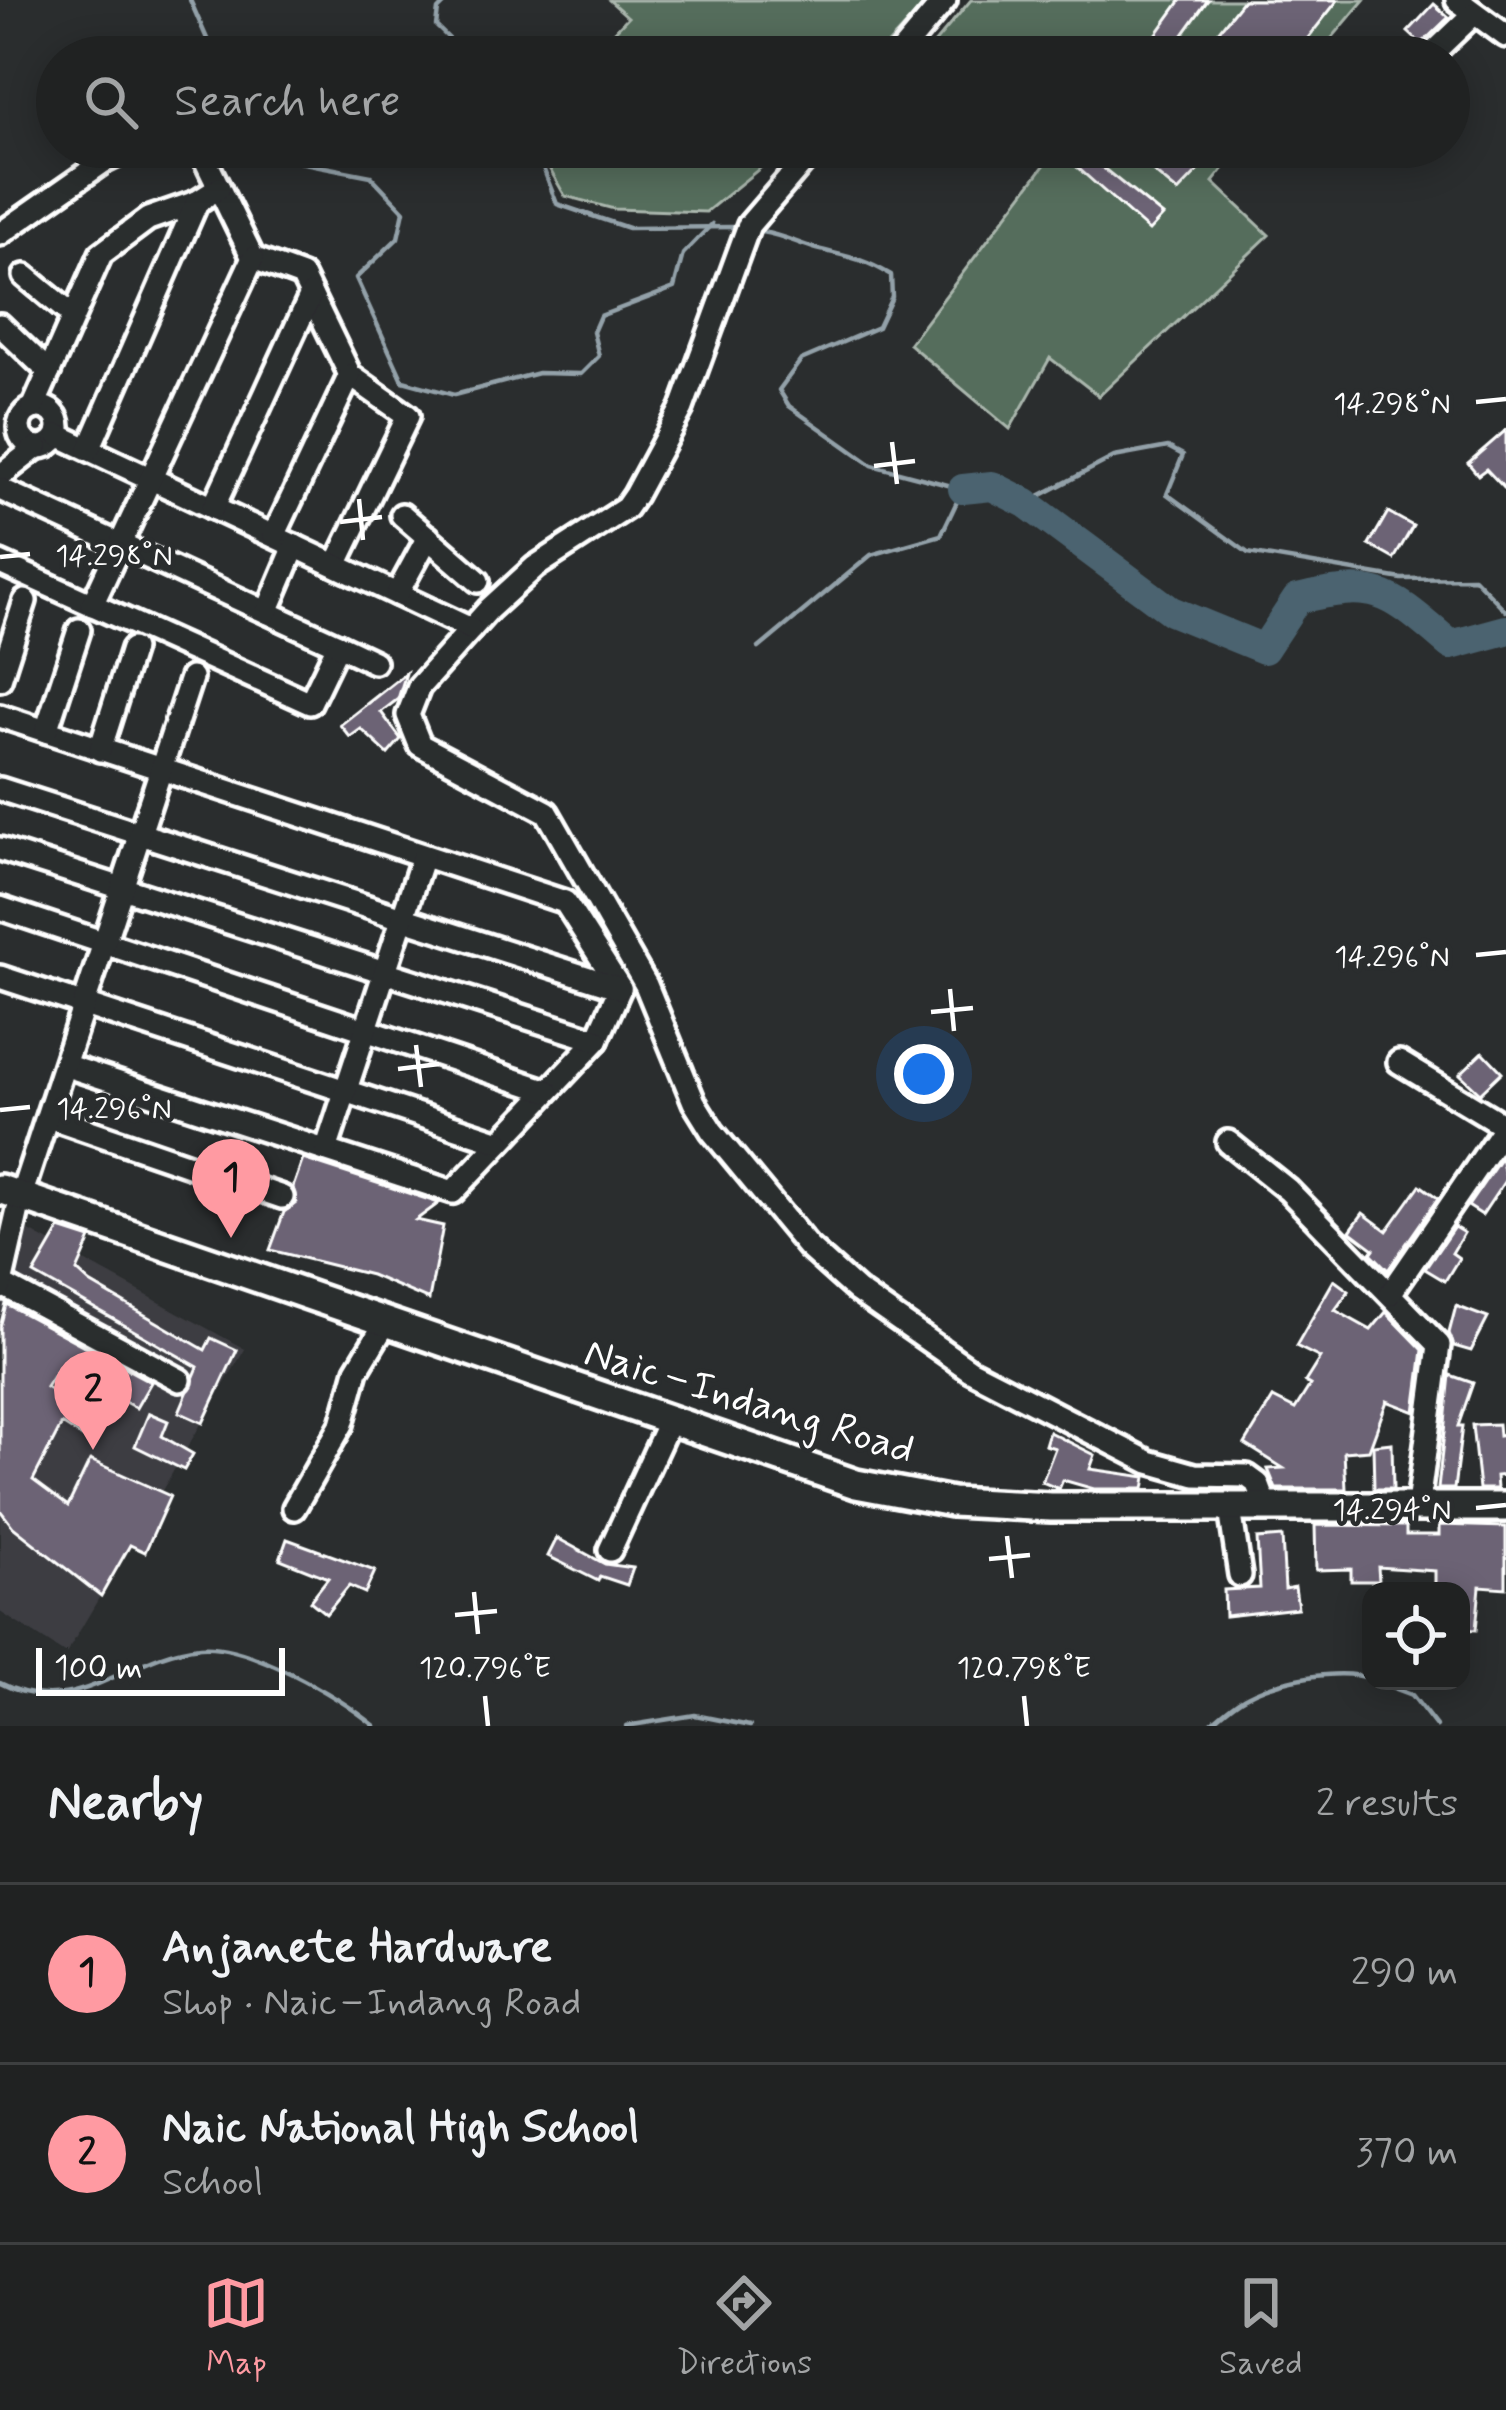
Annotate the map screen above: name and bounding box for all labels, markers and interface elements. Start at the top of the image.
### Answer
search box [36,36,1470,168]
icon: search [78,69,144,135]
text: Search here [174,73,401,132]
text: 14.298°N [1333,385,1451,424]
text: 14.298°N [55,537,173,576]
text: 14.296°N [1334,938,1450,977]
your location [894,1044,954,1104]
text: 14.296°N [56,1090,172,1129]
pin: 1 [192,1139,270,1238]
street label: Naic–Indang Road [577,1326,921,1479]
pin: 2 [54,1351,132,1450]
text: 14.294°N [1332,1491,1452,1530]
map controls [1362,1582,1470,1690]
button: locate [1362,1582,1470,1690]
scale bar [36,1642,285,1695]
text: 100 m [54,1647,143,1691]
text: 120.796°E [419,1649,551,1688]
text: 120.798°E [957,1649,1091,1688]
text: Nearby [48,1771,203,1837]
text: 2 results [1316,1779,1458,1830]
text: Anjanete Hardware [162,1919,552,1978]
text: 1 [78,1948,96,1999]
text: 290 m [1351,1948,1458,1999]
text: Shop · Naic–Indang Road [162,1978,581,2029]
text: Naic National High School [162,2099,639,2158]
text: 2 [77,2128,97,2179]
text: 370 m [1356,2128,1458,2179]
text: School [162,2158,263,2209]
tab: Map [203,2270,269,2386]
tab: Directions [676,2270,812,2386]
tab: Saved [1219,2270,1303,2386]

